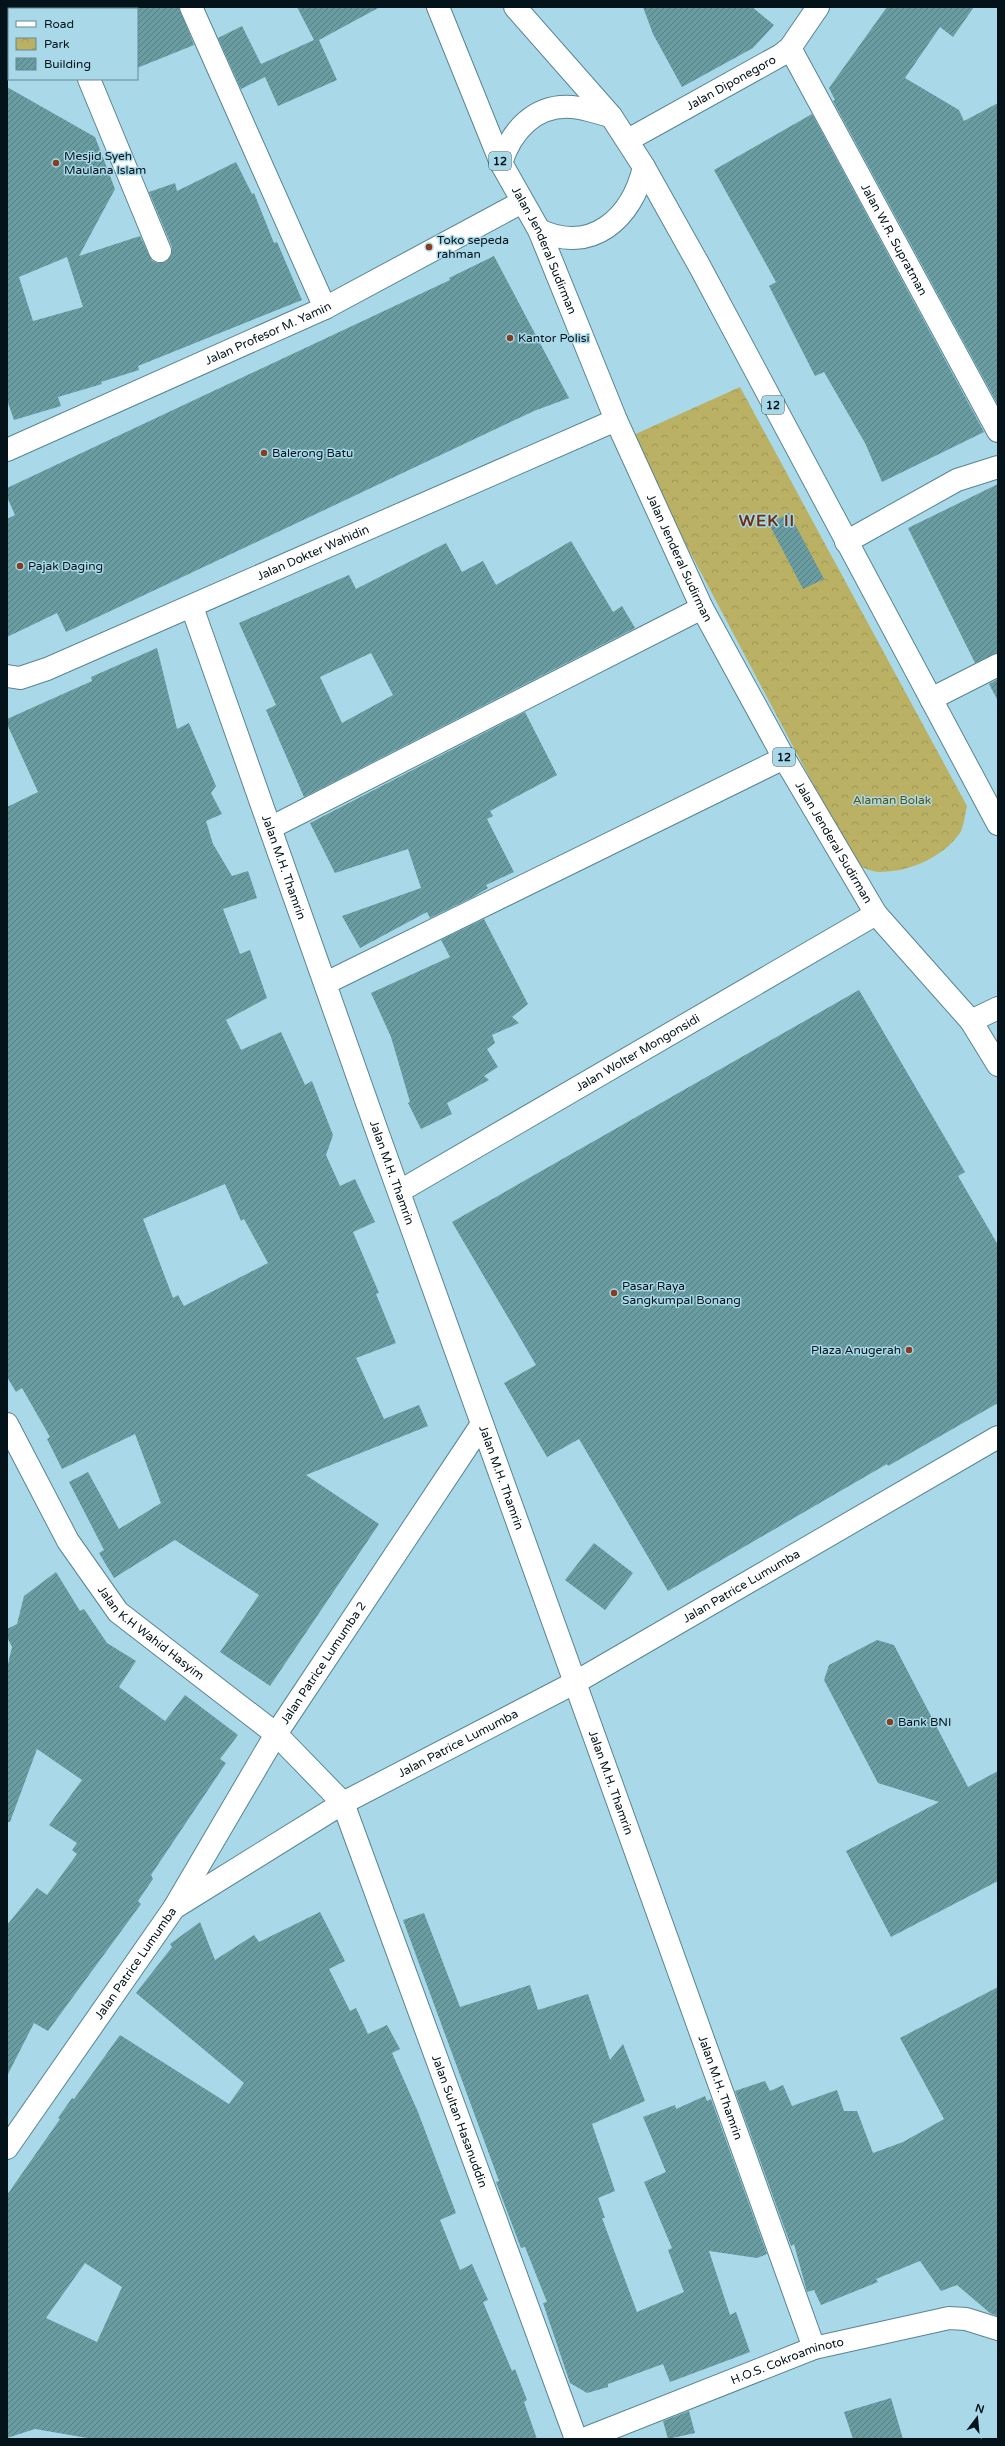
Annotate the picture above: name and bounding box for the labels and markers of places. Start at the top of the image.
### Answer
place label: Mesjid Syeh Maulana Islam [64,149,146,177]
marker: Mesjid Syeh Maulana Islam [51,158,61,168]
place label: Toko sepeda rahman [437,233,509,261]
marker: Toko sepeda rahman [424,242,434,252]
place label: Kantor Polisi [518,331,589,345]
marker: Kantor Polisi [505,333,515,343]
place label: Balerong Batu [272,446,353,460]
marker: Balerong Batu [259,448,269,458]
place label: Pajak Daging [28,559,103,573]
marker: Pajak Daging [15,561,25,571]
place label: Pasar Raya Sangkumpal Bonang [622,1279,741,1307]
marker: Pasar Raya Sangkumpal Bonang [609,1288,619,1298]
place label: Plaza Anugerah [811,1343,901,1357]
marker: Plaza Anugerah [904,1345,914,1355]
place label: Bank BNI [898,1715,951,1729]
marker: Bank BNI [885,1717,895,1727]

